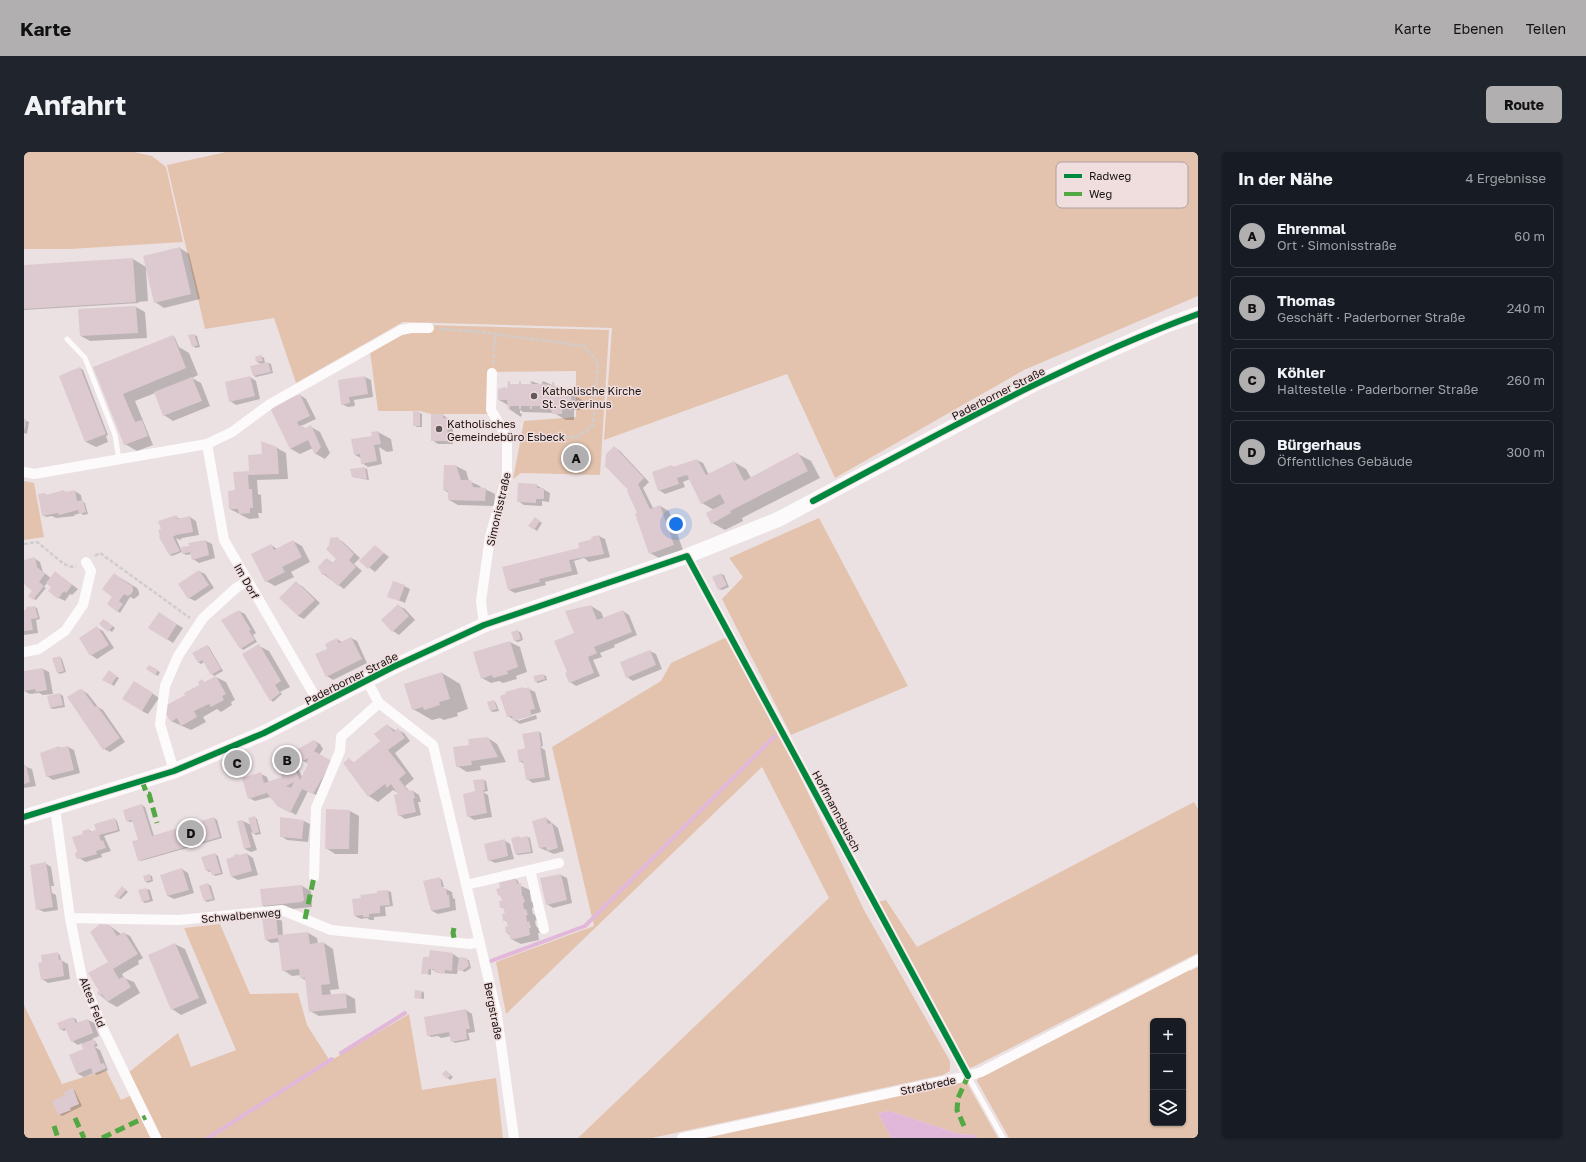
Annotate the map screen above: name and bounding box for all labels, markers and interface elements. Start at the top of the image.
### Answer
text: Karte [20,17,71,40]
text: Karte [1394,20,1431,37]
text: Ebenen [1453,20,1504,37]
text: Teilen [1526,20,1566,37]
button: Route [1486,86,1562,123]
text: Anfahrt [24,88,126,121]
legend [1056,162,1188,208]
text: In der Nähe [1238,168,1333,189]
text: Radweg [1089,169,1131,182]
text: 4 Ergebnisse [1466,170,1546,186]
text: Weg [1089,187,1112,200]
text: Ehrenmal [1277,219,1346,237]
text: A [1247,228,1257,244]
text: 60 m [1514,228,1545,244]
text: Ort · Simonisstraße [1277,237,1396,253]
text: Thomas [1277,291,1335,309]
text: B [1247,300,1257,316]
text: 240 m [1507,300,1545,316]
text: Geschäft · Paderborner Straße [1277,309,1465,325]
text: Köhler [1277,363,1325,381]
street label: Paderborner Straße [949,364,1047,422]
text: C [1247,372,1257,388]
text: 260 m [1507,372,1545,388]
text: Haltestelle · Paderborner Straße [1277,381,1478,397]
place label: Katholische Kirche St. Severinus [542,384,641,410]
marker: Katholische Kirche St. Severinus [529,391,539,401]
place label: Katholisches Gemeindebüro Esbeck [447,417,565,443]
marker: Katholisches Gemeindebüro Esbeck [434,424,444,434]
text: Bürgerhaus [1277,435,1361,453]
pin: A [563,443,589,473]
text: D [1247,444,1257,460]
text: 300 m [1507,444,1545,460]
text: Öffentliches Gebäude [1277,453,1413,469]
street label: Simonisstraße [483,471,513,547]
your location [666,514,686,534]
street label: Im Dorf [232,561,262,601]
street label: Paderborner Straße [302,649,400,707]
pin: B [274,745,300,775]
pin: C [224,748,250,778]
street label: Hoffmannsbusch [810,768,864,854]
pin: D [178,818,204,848]
street label: Schwalbenweg [201,905,281,925]
street label: Altes Feld [77,975,109,1029]
street label: Bergstraße [482,981,506,1041]
map controls [1150,1018,1186,1126]
button: + [1150,1018,1186,1054]
button: − [1150,1054,1186,1090]
street label: Stratbrede [899,1073,957,1097]
button: layers [1150,1090,1186,1126]

